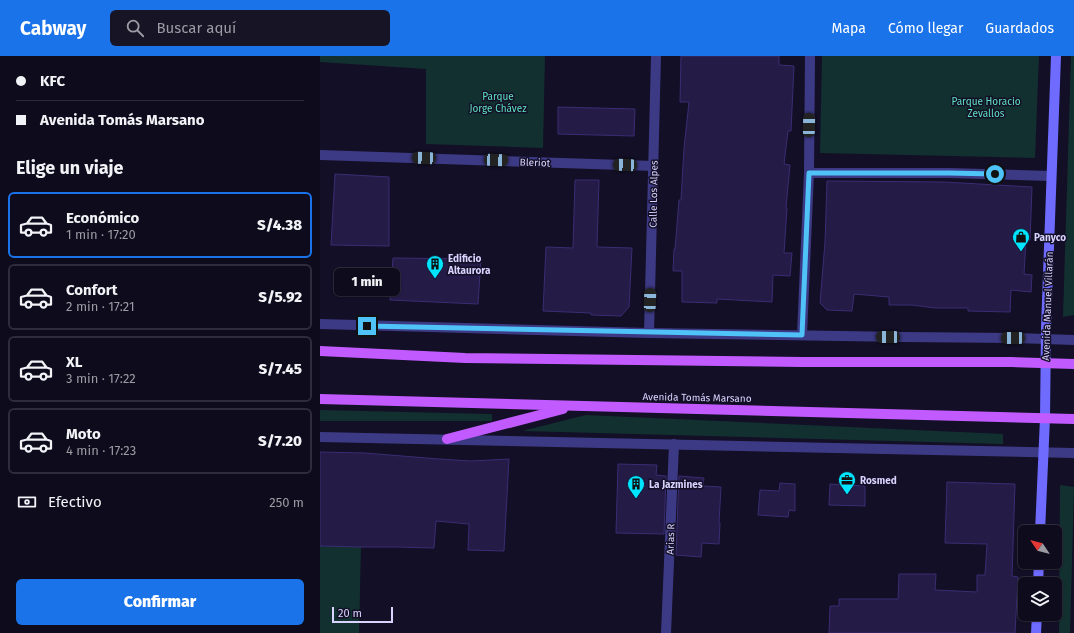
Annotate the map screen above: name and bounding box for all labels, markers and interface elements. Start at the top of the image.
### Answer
search box [110,10,390,46]
text: Cabway [20,17,86,40]
icon: search [124,17,146,39]
text: Buscar aquí [156,19,236,37]
text: Mapa [832,20,866,37]
text: Cómo llegar [888,20,963,37]
text: Guardados [985,20,1054,37]
text: KFC [40,72,65,90]
park label: Parque Jorge Chávez [469,91,527,115]
park label: Parque Horacio Zevallos [951,96,1021,120]
text: Avenida Tomás Marsano [40,111,205,129]
car [803,113,815,137]
car [412,152,436,164]
car [484,154,508,166]
street label: Bleriot [519,156,551,170]
text: Elige un viaje [16,157,123,179]
car [613,159,637,171]
street label: Calle Los Alpes [647,160,661,228]
route start [986,165,1004,183]
icon: car [18,207,54,243]
text: Económico [66,209,139,227]
text: S/4.38 [257,216,302,234]
text: 1 min · 17:20 [66,227,136,242]
shop icon: Panyco [1011,227,1031,252]
place label: Panyco [1034,232,1066,244]
street label: Avenida Manuel Villarán [1040,251,1056,361]
place label: Edificio Altaurora [447,253,491,277]
building icon: Edificio Altaurora [425,254,445,279]
callout: 1 min [334,268,400,296]
text: 1 min [351,274,383,289]
icon: car [18,279,54,315]
text: Confort [66,281,118,299]
text: S/5.92 [258,288,302,306]
car [644,288,656,312]
text: 2 min · 17:21 [66,299,135,314]
route end [358,317,376,335]
car [876,331,900,343]
car [1001,332,1025,344]
icon: car [18,351,54,387]
text: XL [66,353,82,371]
text: S/7.45 [258,360,302,378]
text: 3 min · 17:22 [66,371,136,386]
street label: Avenida Tomás Marsano [642,391,752,405]
icon: car [18,423,54,459]
text: Moto [66,425,101,443]
text: S/7.20 [258,432,302,450]
text: 4 min · 17:23 [66,443,136,458]
office icon: Rosmed [837,470,857,495]
building icon: La Jazmines [626,474,646,499]
place label: Rosmed [860,475,897,487]
place label: La Jazmines [649,479,703,491]
icon: cash [16,491,38,513]
text: Efectivo [48,493,102,511]
text: 250 m [269,495,304,510]
street label: Arias R [664,523,678,555]
north arrow [1018,525,1062,569]
map controls [1018,525,1062,621]
button: layers [1018,577,1062,621]
button: Confirmar [16,579,304,625]
scale bar [332,605,393,624]
text: 20 m [338,607,362,620]

